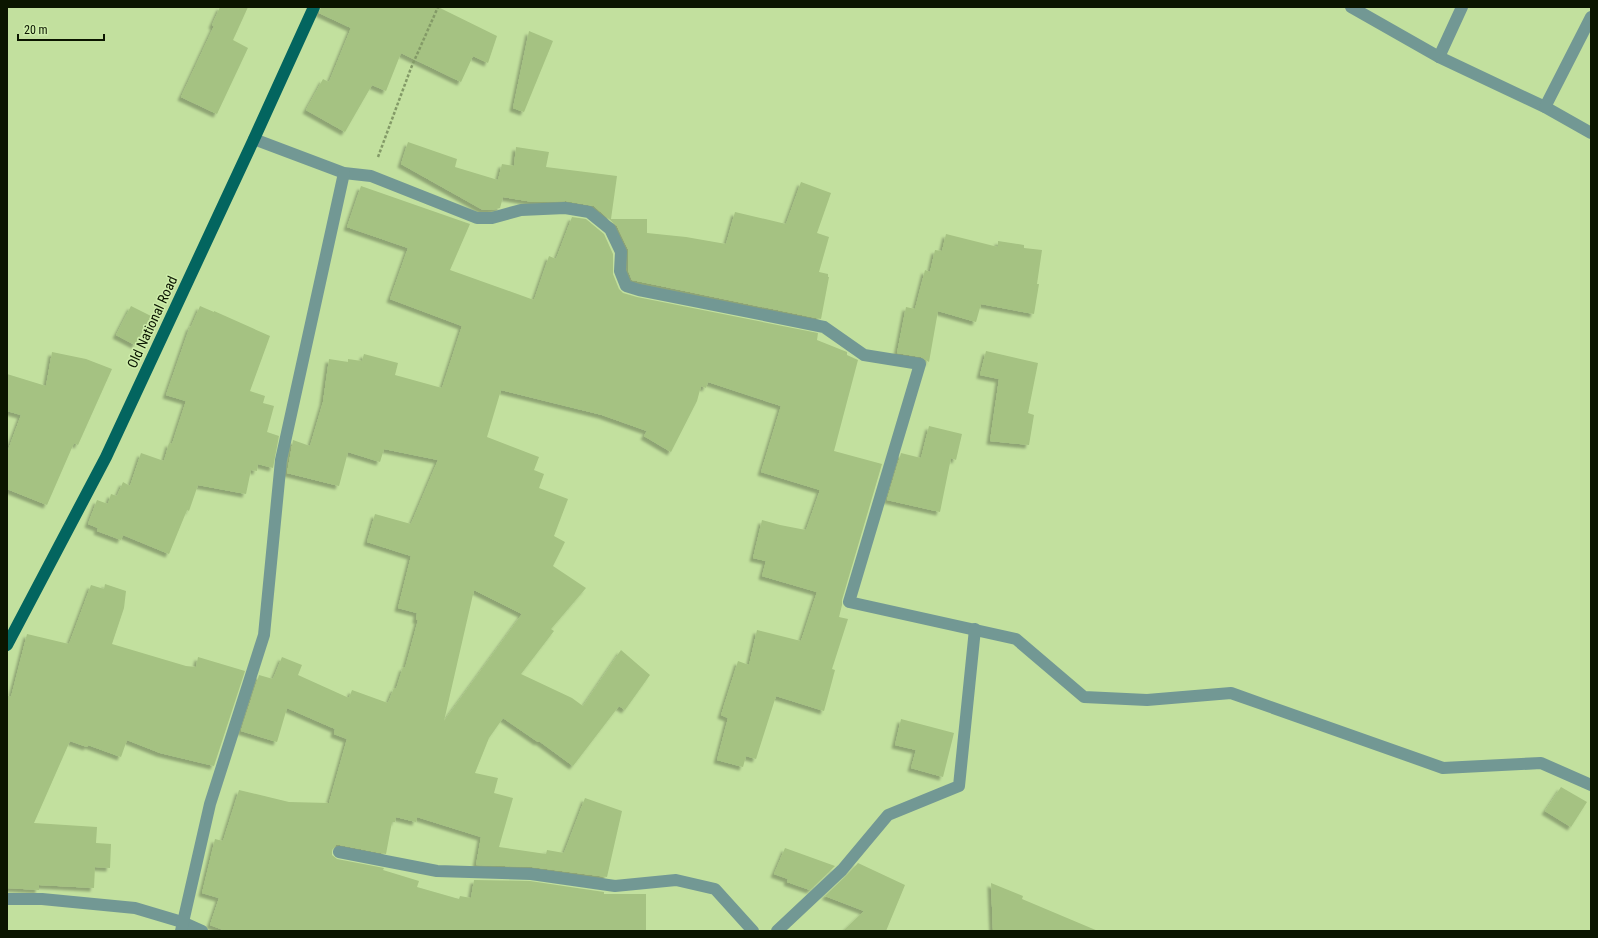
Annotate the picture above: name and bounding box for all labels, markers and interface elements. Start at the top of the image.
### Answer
scale bar [18,16,104,42]
text: 20 m [24,23,48,37]
street label: Old National Road [124,273,180,371]

